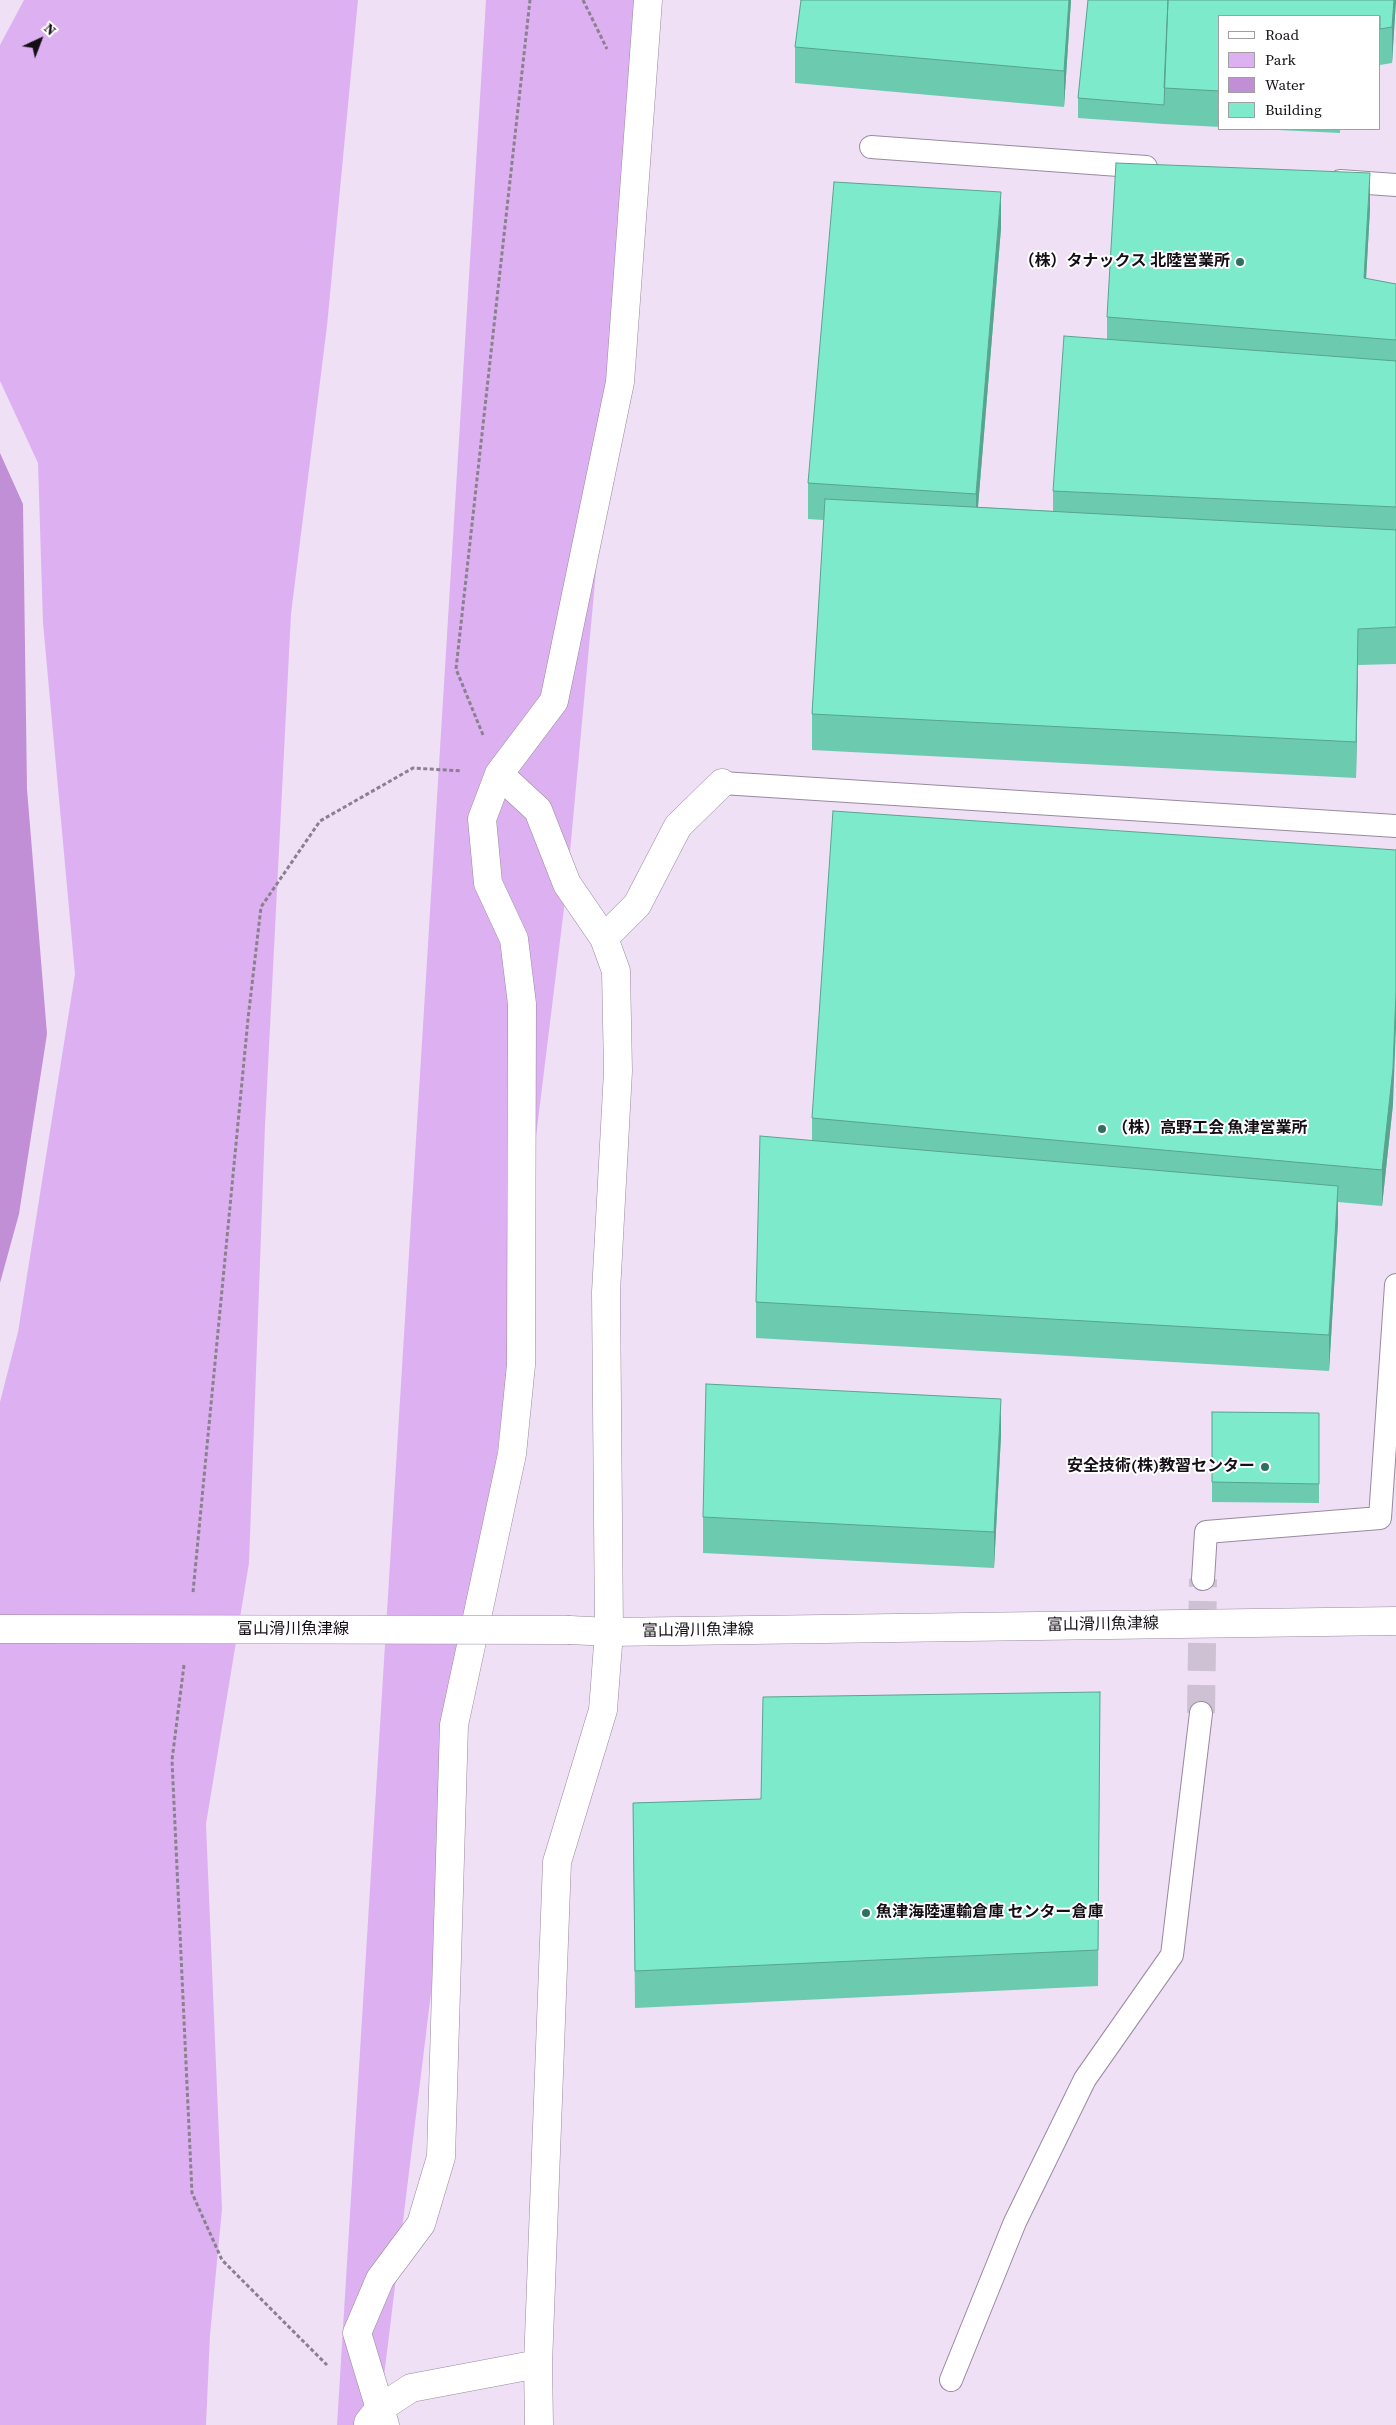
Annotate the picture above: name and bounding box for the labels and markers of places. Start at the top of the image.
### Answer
place label: （株）タナックス 北陸営業所 [1019,252,1230,272]
marker: （株）タナックス 北陸営業所 [1234,256,1246,268]
place label: （株）高野工会 魚津営業所 [1112,1119,1307,1139]
marker: （株）高野工会 魚津営業所 [1096,1123,1108,1135]
place label: 安全技術(株)教習センター [1067,1457,1255,1477]
marker: 安全技術(株)教習センター [1259,1461,1271,1473]
place label: 魚津海陸運輸倉庫 センター倉庫 [876,1903,1103,1923]
marker: 魚津海陸運輸倉庫 センター倉庫 [860,1907,872,1919]

